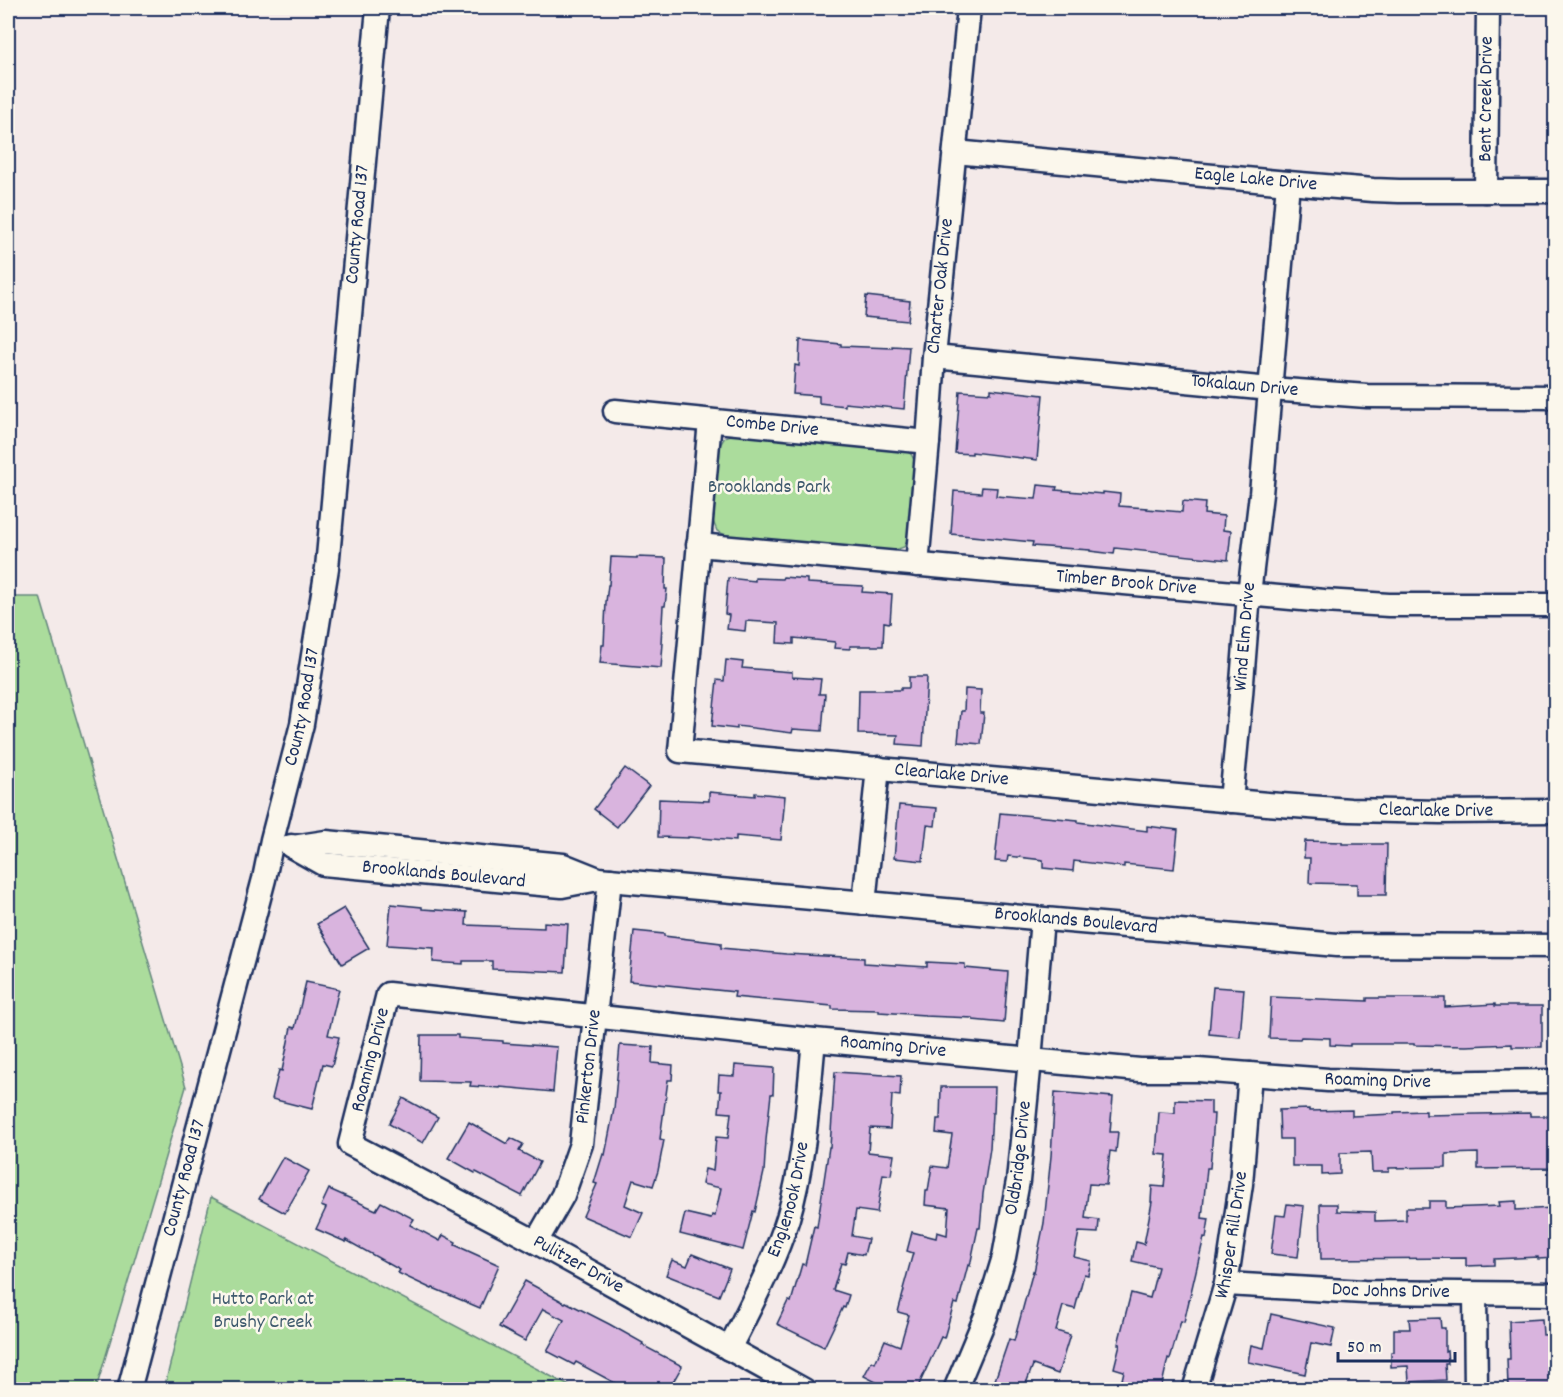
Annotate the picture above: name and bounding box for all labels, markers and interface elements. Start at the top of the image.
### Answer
street label: Bent Creek Drive [1472,36,1502,162]
street label: Eagle Lake Drive [1193,160,1318,199]
street label: County Road 137 [339,164,378,285]
street label: Charter Oak Drive [920,217,962,355]
street label: Tokalaun Drive [1190,368,1300,405]
street label: Combe Drive [724,408,820,445]
park label: Brooklands Park [708,474,830,502]
street label: Timber Brook Drive [1055,563,1198,604]
street label: Wind Elm Drive [1227,580,1264,692]
street label: County Road 137 [278,646,328,769]
street label: Clearlake Drive [893,756,1010,795]
street label: Clearlake Drive [1378,797,1494,826]
street label: Brooklands Boulevard [361,854,527,897]
street label: Brooklands Boulevard [993,900,1159,943]
street label: Roaming Drive [345,1005,398,1115]
street label: Pinkerton Drive [569,1008,610,1126]
street label: Roaming Drive [839,1028,948,1066]
street label: Roaming Drive [1324,1066,1431,1097]
street label: Oldbridge Drive [998,1099,1040,1218]
street label: County Road 137 [156,1117,214,1240]
street label: Englenook Drive [761,1140,817,1262]
street label: Whisper Rill Drive [1208,1170,1256,1303]
street label: Pulitzer Drive [527,1228,629,1302]
street label: Doc Johns Drive [1331,1276,1450,1307]
park label: Hutto Park at Brushy Creek [212,1286,314,1337]
scale bar [1338,1325,1455,1363]
text: 50 m [1347,1336,1382,1361]

